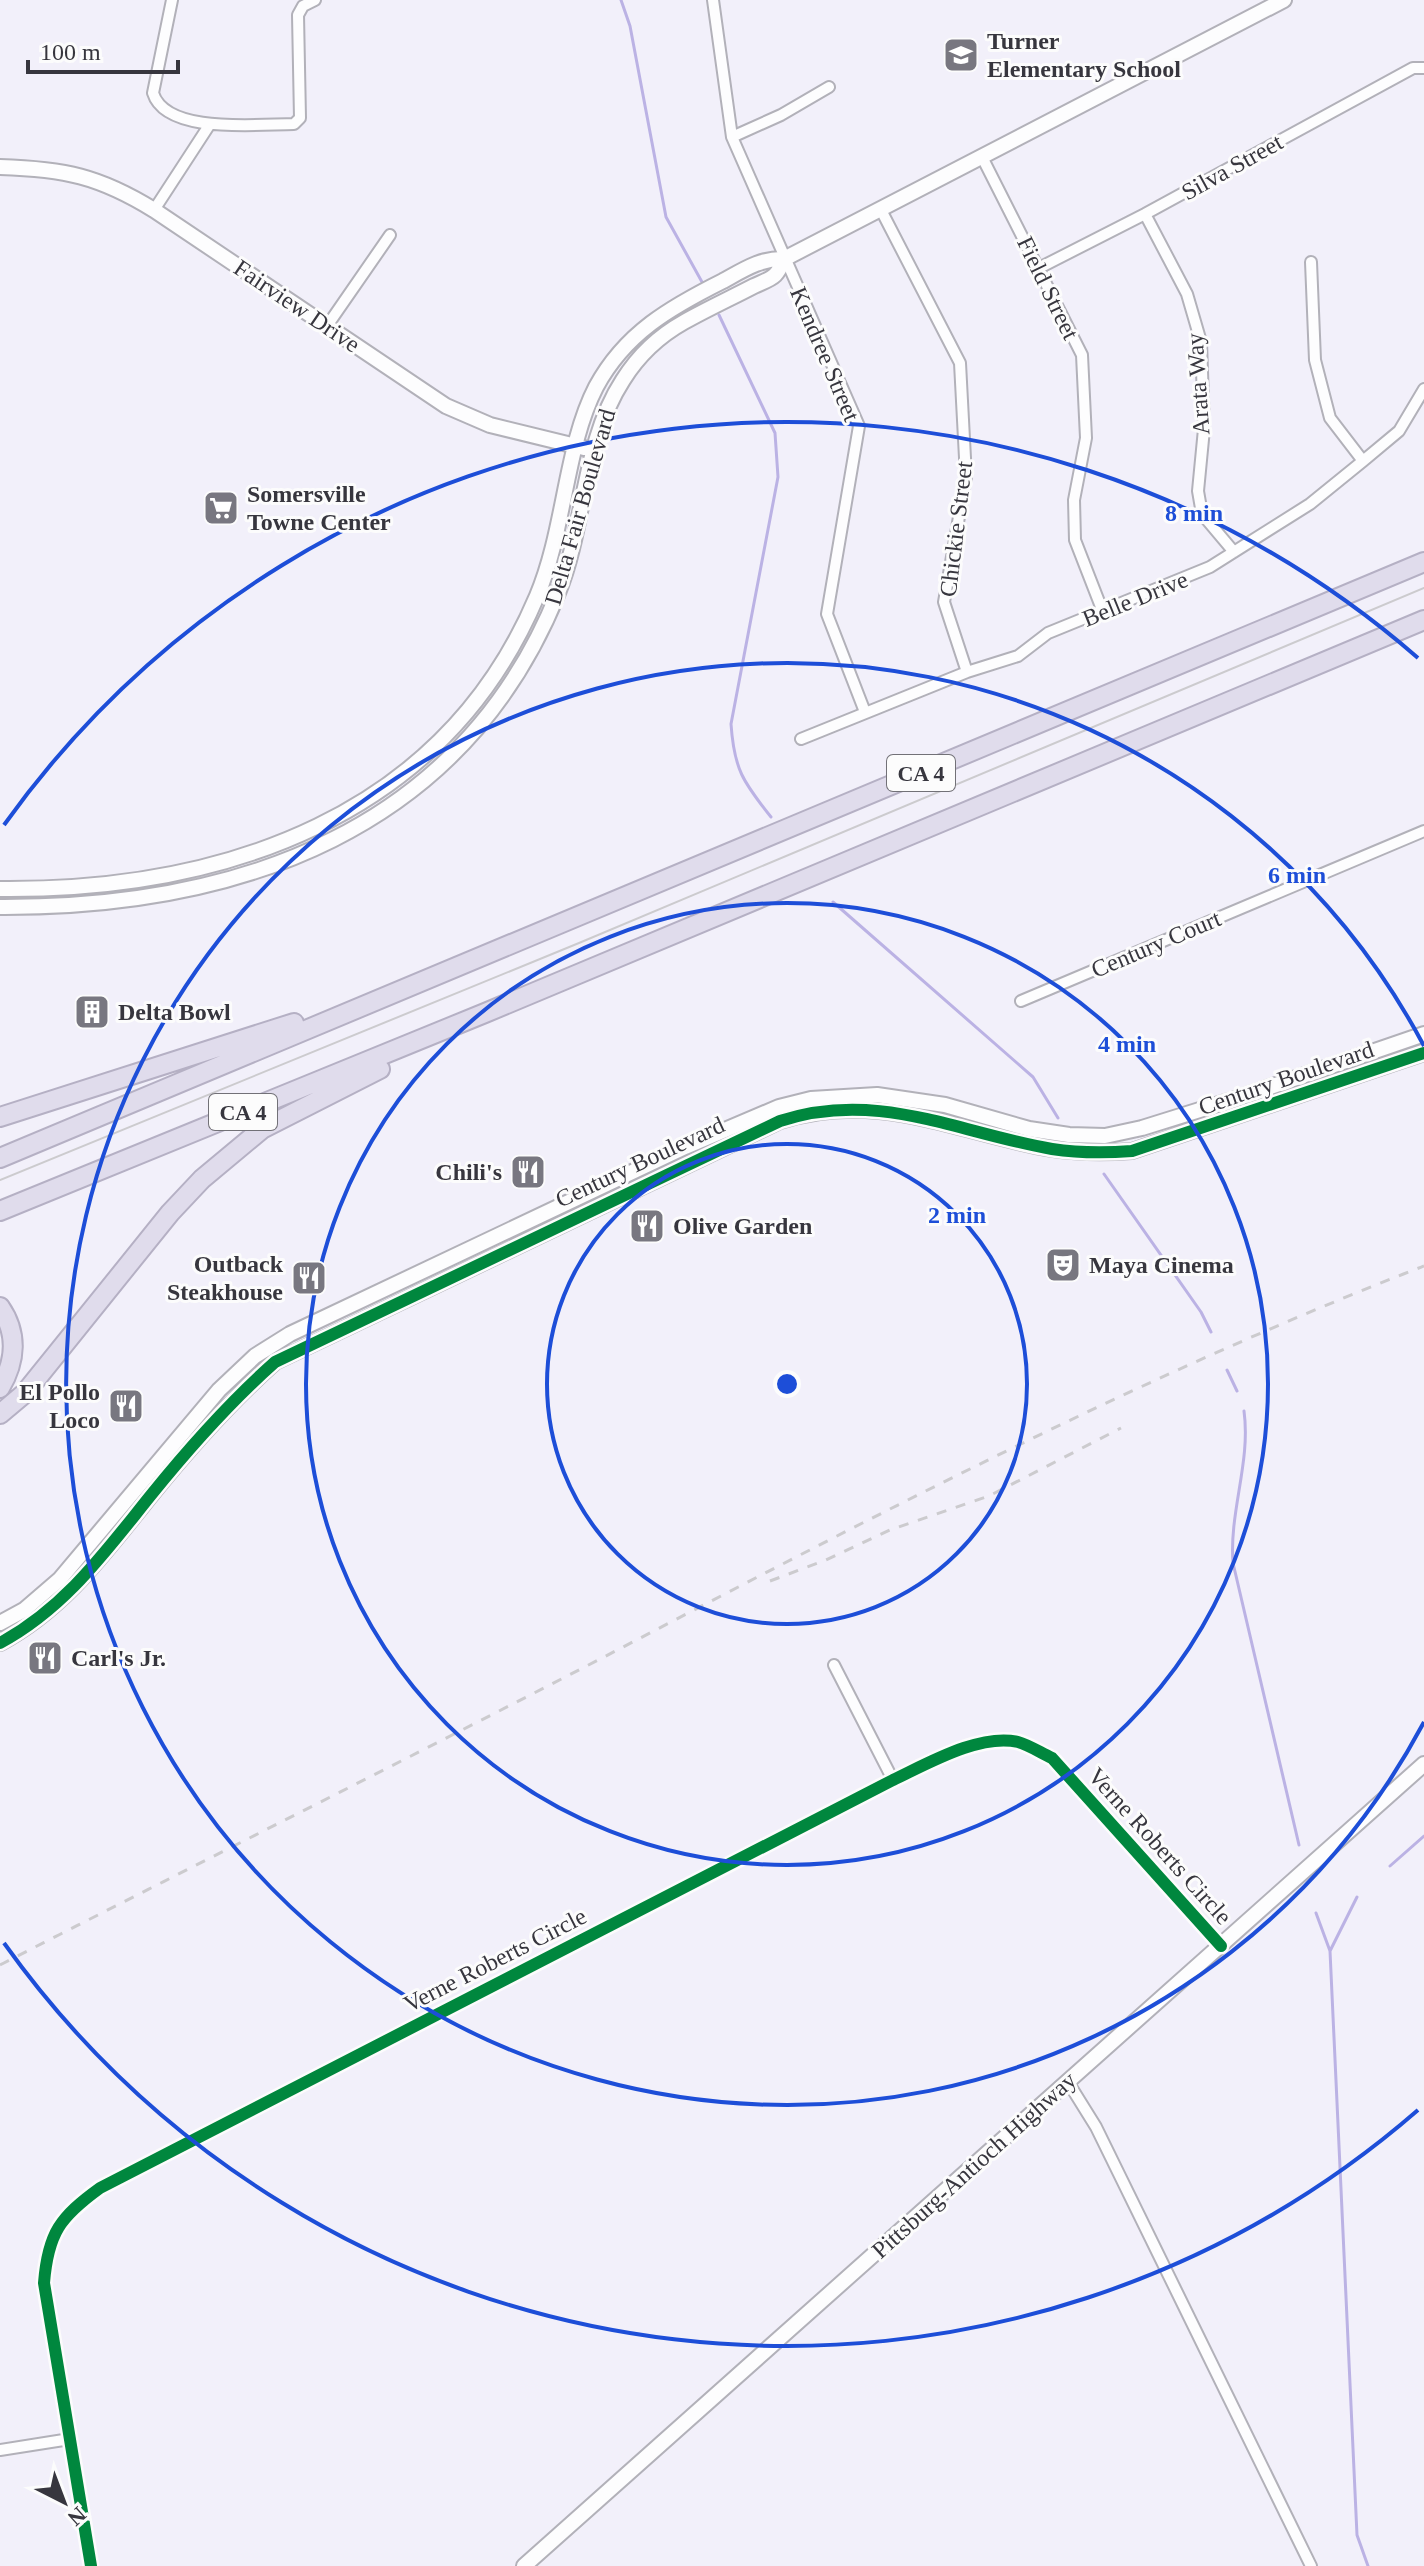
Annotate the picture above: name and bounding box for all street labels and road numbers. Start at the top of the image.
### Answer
street label: Silva Street [1177,128,1287,205]
street label: Field Street [1012,232,1084,344]
street label: Fairview Drive [229,254,365,358]
street label: Kendree Street [785,283,865,425]
street label: Arata Way [1181,332,1215,436]
street label: Delta Fair Boulevard [540,406,620,608]
street label: Chickie Street [935,459,977,598]
street label: Belle Drive [1079,566,1191,632]
road number: CA 4 [887,755,955,791]
street label: Century Court [1087,905,1225,983]
street label: Century Boulevard [1195,1036,1377,1120]
road number: CA 4 [209,1094,277,1130]
street label: Century Boulevard [551,1111,729,1213]
street label: Verne Roberts Circle [1083,1763,1237,1929]
street label: Verne Roberts Circle [399,1903,591,2017]
street label: Pittsburg-Antioch Highway [867,2066,1081,2264]

